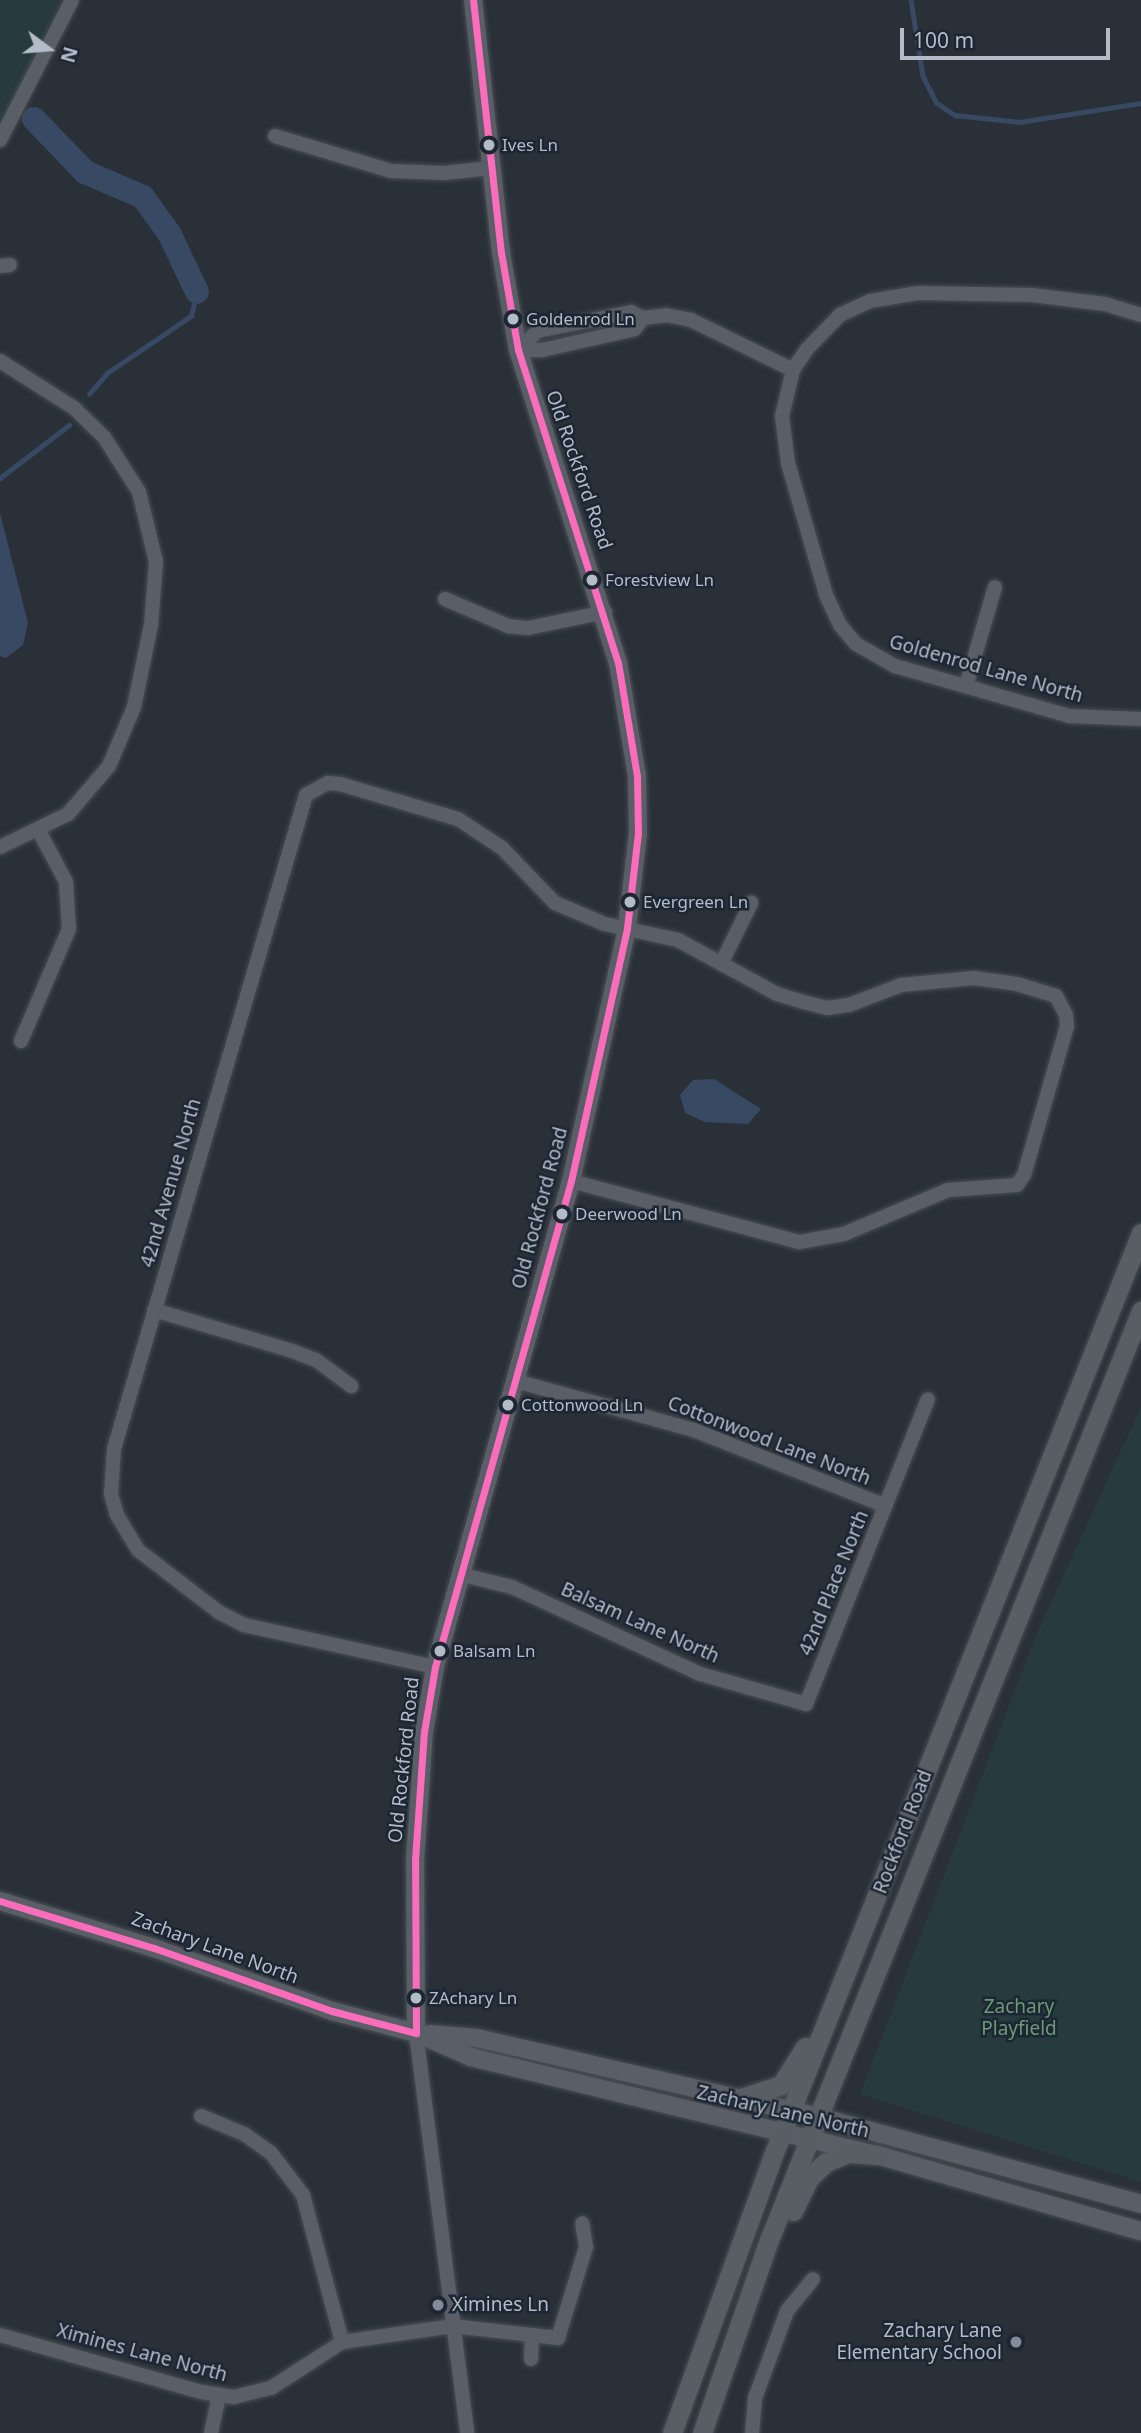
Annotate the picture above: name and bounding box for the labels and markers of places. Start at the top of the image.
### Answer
place label: Ives Ln [502,135,558,155]
marker: Ives Ln [482,138,496,152]
place label: Goldenrod Ln [526,309,635,329]
marker: Goldenrod Ln [506,312,520,326]
place label: Forestview Ln [605,570,714,590]
marker: Forestview Ln [585,573,599,587]
place label: Evergreen Ln [643,892,748,912]
marker: Evergreen Ln [623,895,637,909]
place label: Deerwood Ln [575,1204,682,1224]
marker: Deerwood Ln [555,1207,569,1221]
place label: Cottonwood Ln [521,1395,643,1415]
marker: Cottonwood Ln [501,1398,515,1412]
place label: Balsam Ln [453,1641,535,1661]
marker: Balsam Ln [433,1644,447,1658]
place label: ZAchary Ln [429,1988,517,2008]
marker: ZAchary Ln [409,1991,423,2005]
place label: Ximines Ln [452,2294,549,2316]
marker: Ximines Ln [430,2297,446,2313]
place label: Zachary Lane Elementary School [836,2320,1002,2364]
marker: Zachary Lane Elementary School [1008,2334,1024,2350]

